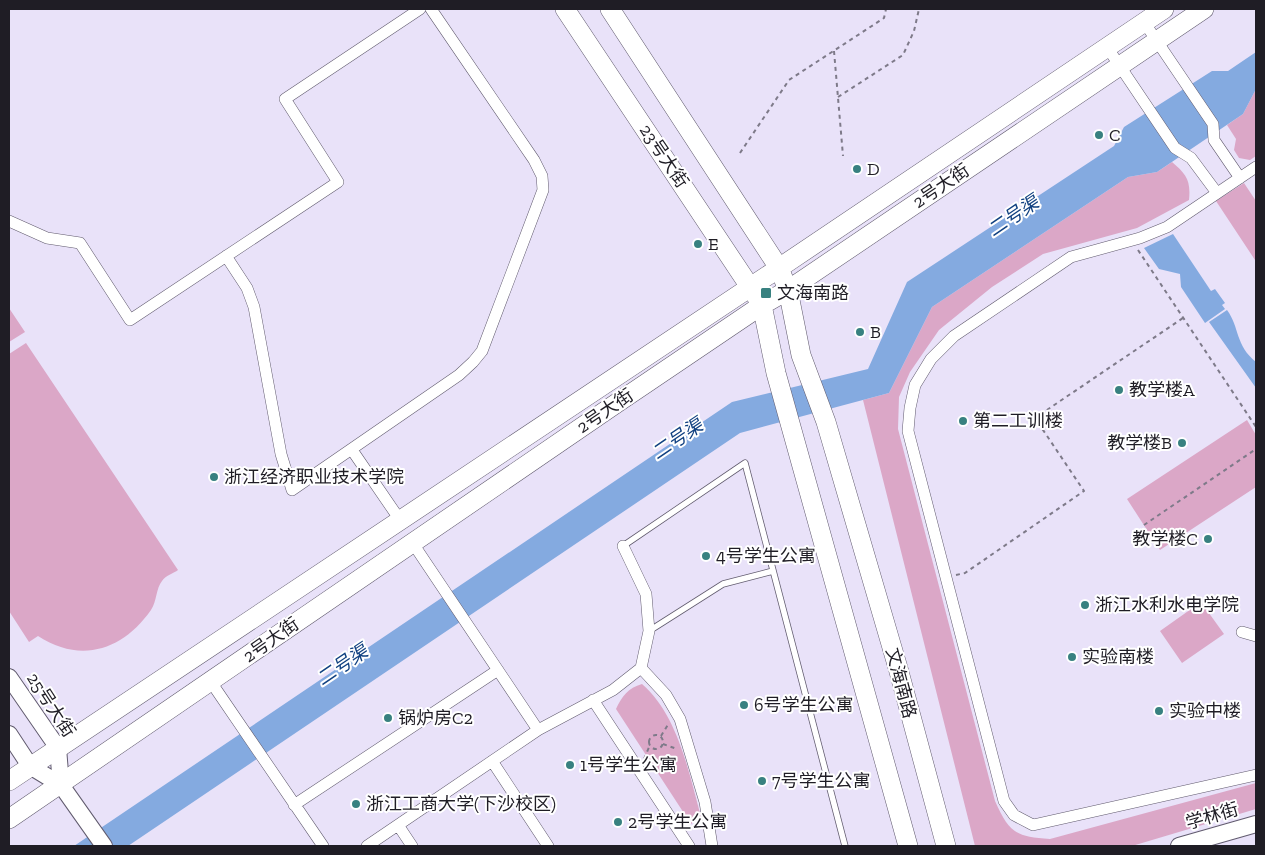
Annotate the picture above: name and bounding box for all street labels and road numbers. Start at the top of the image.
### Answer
street label: 23号大街 [635,120,693,192]
street label: 2号大街 [909,159,973,213]
street label: 2号大街 [573,384,637,438]
street label: 2号大街 [239,613,303,667]
street label: 文海南路 [881,645,921,721]
street label: 25号大街 [22,669,80,741]
street label: 学林街 [1183,798,1241,834]

